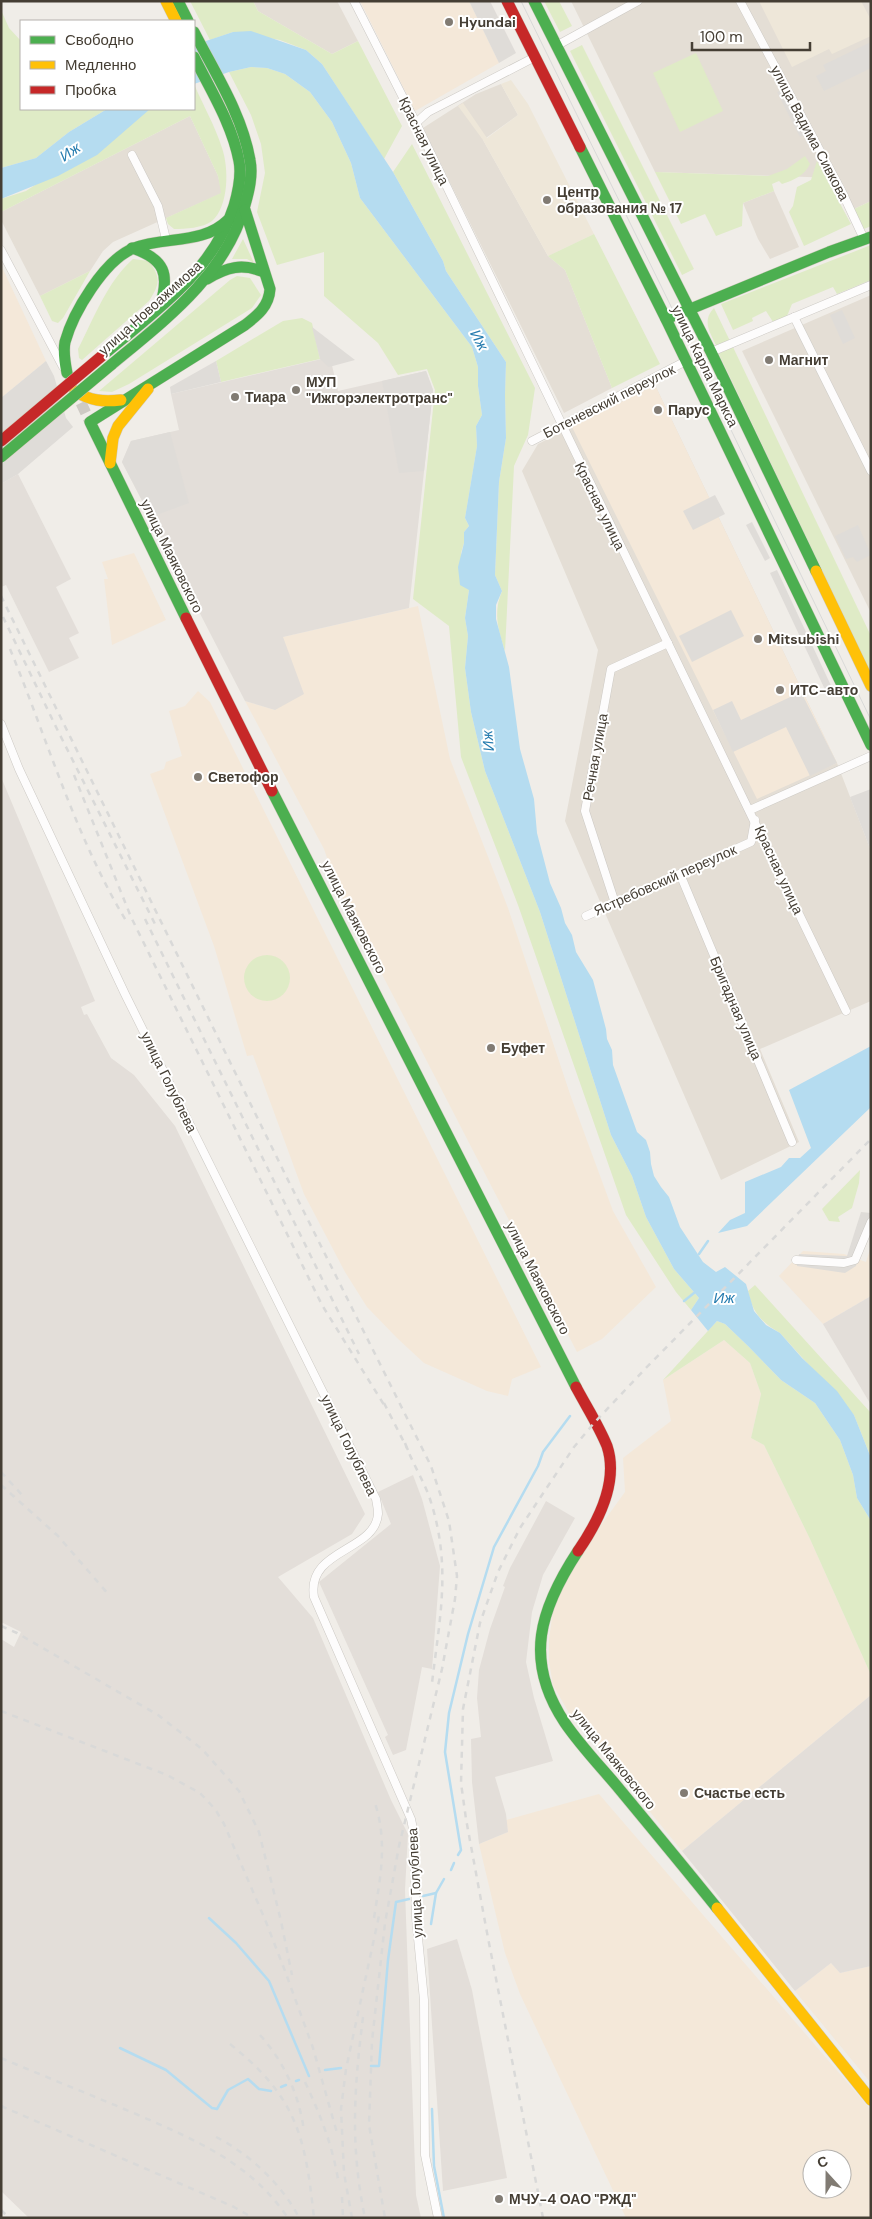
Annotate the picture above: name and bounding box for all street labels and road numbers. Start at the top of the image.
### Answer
street label: улица Вадима Сивкова [767,62,853,204]
street label: Красная улица [395,94,453,188]
street label: улица Новоажимова [95,257,205,359]
street label: улица Карла Маркса [668,302,742,430]
street label: Ботеневский переулок [540,360,679,442]
street label: Красная улица [571,459,629,553]
street label: улица Маяковского [137,496,207,616]
street label: Речная улица [578,712,612,802]
street label: Красная улица [751,823,808,918]
street label: Ястребовский переулок [591,840,740,920]
street label: улица Маяковского [318,857,390,977]
street label: Бригадная улица [706,953,766,1063]
street label: улица Голублева [137,1029,201,1136]
street label: улица Маяковского [502,1218,574,1338]
street label: улица Голублева [317,1392,381,1499]
street label: улица Маяковского [568,1705,660,1813]
street label: улица Голублева [403,1827,427,1938]

